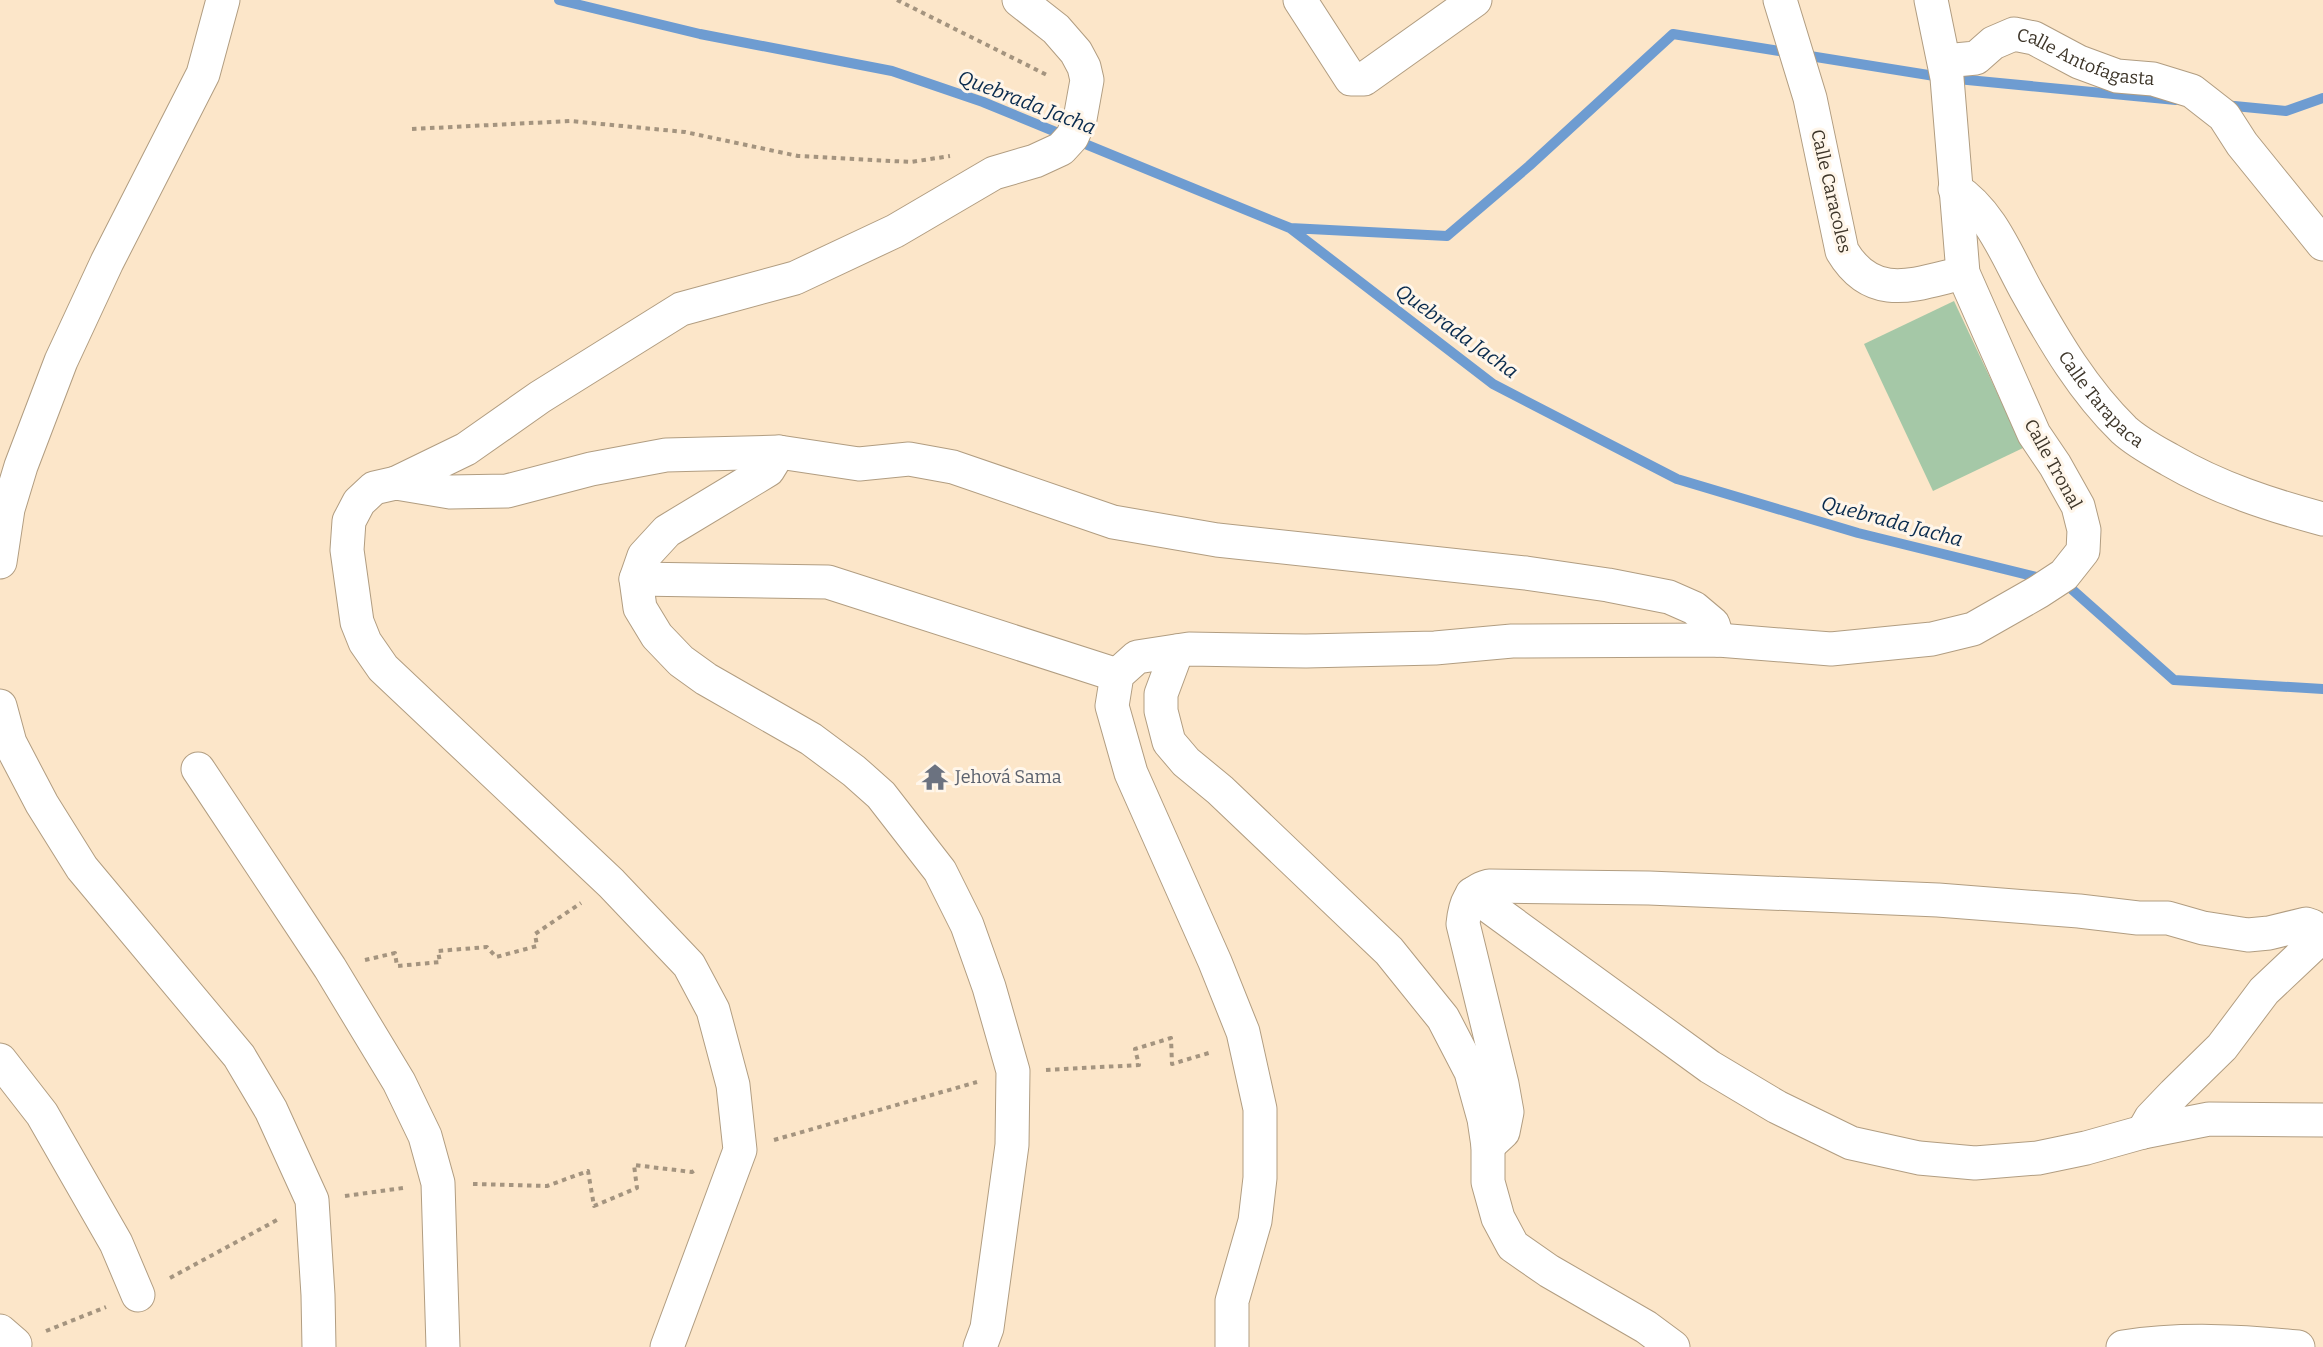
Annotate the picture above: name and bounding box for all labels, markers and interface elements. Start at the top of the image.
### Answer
street label: Calle Antofagasta [2015,24,2155,90]
water label: Quebrada Jacha [955,65,1099,139]
street label: Calle Caracoles [1806,127,1856,255]
water label: Quebrada Jacha [1391,279,1523,383]
street label: Calle Tarapaca [2053,347,2148,453]
street label: Calle Tronal [2019,415,2087,513]
water label: Quebrada Jacha [1819,491,1965,551]
temple icon: Jehová Sama [920,762,950,792]
place label: Jehová Sama [954,766,1062,788]

